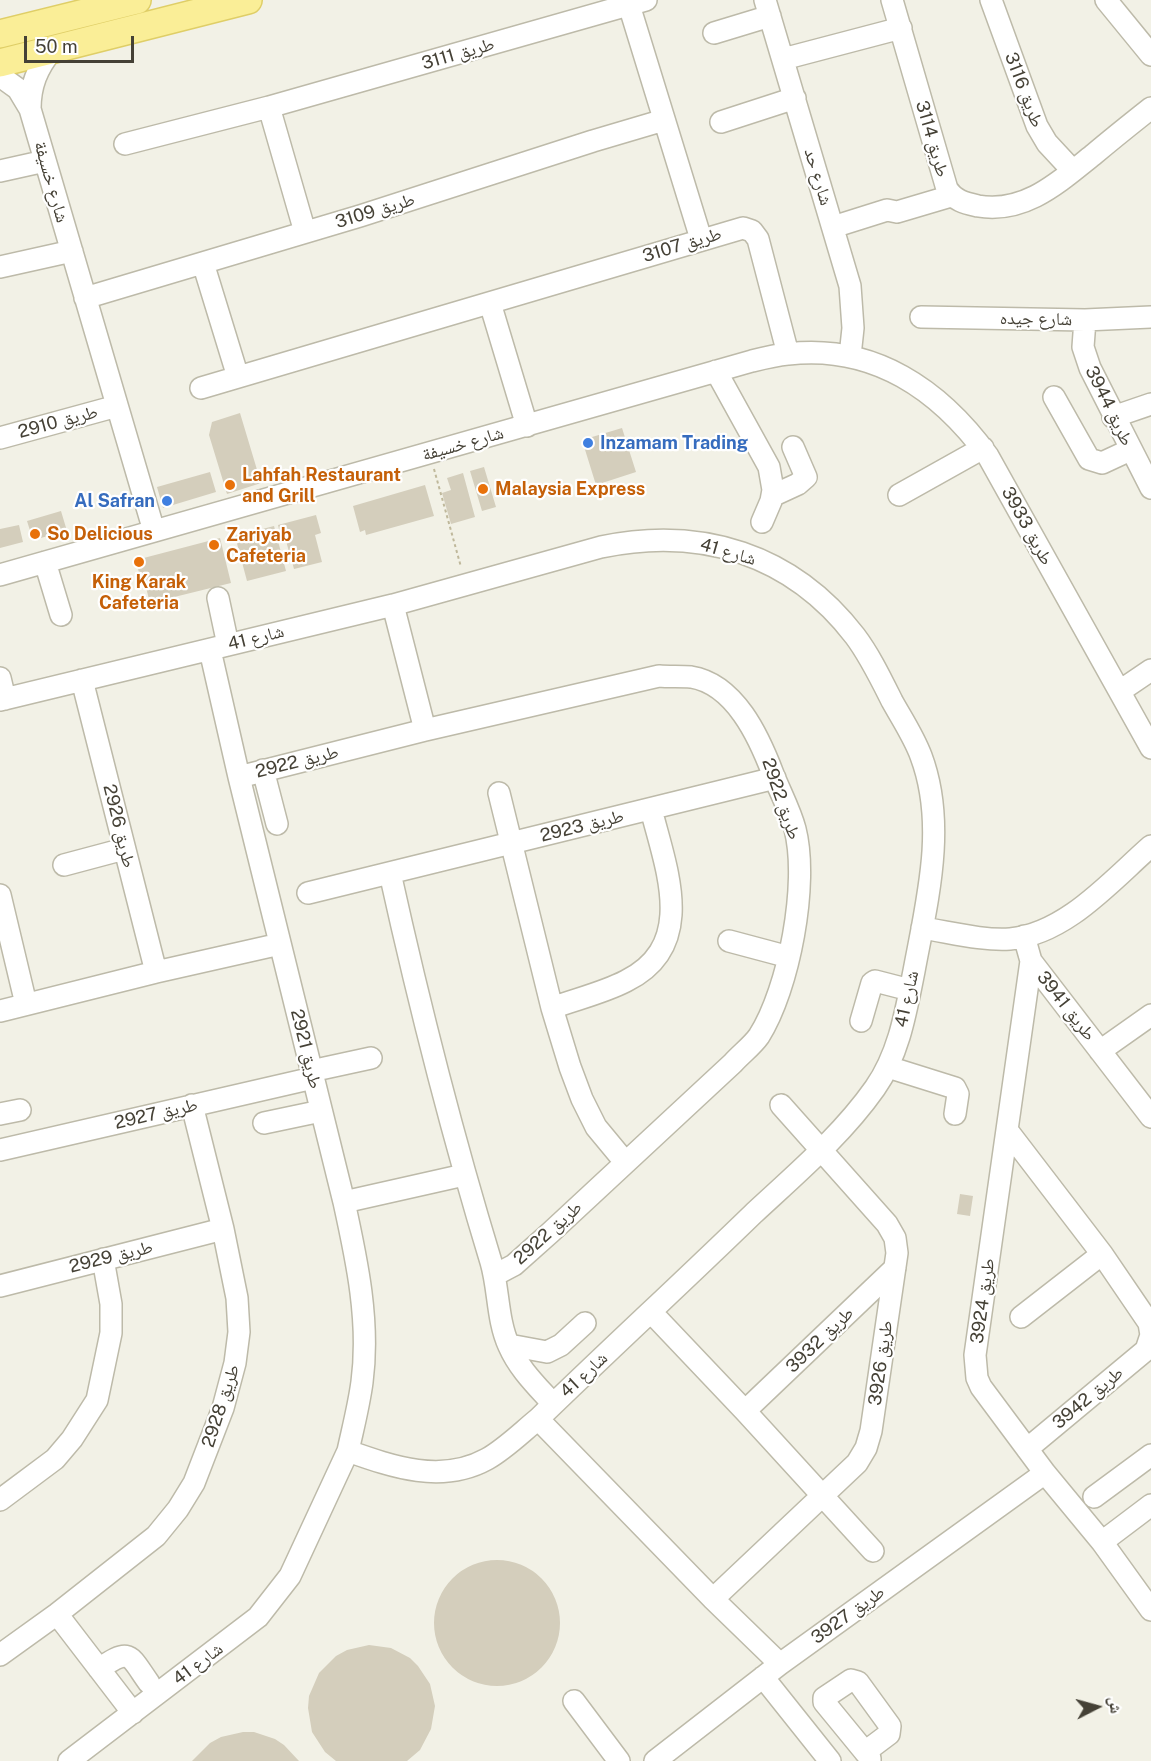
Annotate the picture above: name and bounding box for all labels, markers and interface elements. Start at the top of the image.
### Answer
scale bar [27,24,136,62]
street label: طريق 3111 [419,33,497,75]
text: 50 m [35,36,78,57]
street label: طريق 3116 [1000,50,1048,130]
street label: طريق 3114 [911,98,953,180]
street label: شارع خسيفة [29,139,73,225]
street label: شارع حد [799,146,837,208]
street label: طريق 3109 [333,189,417,233]
street label: طريق 3107 [640,223,724,267]
street label: شارع جيده [1000,308,1072,330]
street label: طريق 3944 [1080,362,1138,450]
street label: طريق 2910 [16,401,100,443]
street label: شارع خسيفة [420,422,506,466]
place label: Inzamam Trading [600,432,748,454]
marker: Inzamam Trading [581,436,595,450]
place label: Lahfah Restaurant and Grill [242,464,401,506]
marker: Lahfah Restaurant and Grill [223,478,237,492]
place label: Malaysia Express [495,478,645,500]
marker: Malaysia Express [476,482,490,496]
street label: طريق 3933 [997,483,1057,569]
place label: Al Safran [74,490,155,512]
marker: Al Safran [160,494,174,508]
place label: So Delicious [47,523,153,545]
place label: Zariyab Cafeteria [226,524,306,566]
marker: So Delicious [28,527,42,541]
street label: شارع 41 [698,534,758,570]
marker: Zariyab Cafeteria [207,538,221,552]
marker: King Karak Cafeteria [132,555,146,569]
place label: King Karak Cafeteria [92,571,186,614]
street label: شارع 41 [226,621,286,655]
street label: طريق 2922 [253,741,341,783]
street label: طريق 2922 [757,755,805,843]
street label: طريق 2926 [98,782,140,870]
street label: طريق 2923 [538,805,626,847]
street label: طريق 3941 [1032,967,1100,1045]
street label: شارع 41 [890,969,924,1029]
street label: طريق 2921 [286,1007,326,1091]
street label: طريق 2927 [112,1094,200,1134]
street label: طريق 2922 [509,1197,587,1269]
street label: طريق 2929 [67,1236,155,1278]
street label: طريق 3924 [966,1257,1000,1345]
street label: طريق 3932 [782,1302,858,1378]
street label: طريق 3926 [864,1319,898,1407]
street label: شارع 41 [556,1348,612,1402]
street label: طريق 2928 [198,1362,244,1450]
street label: طريق 3942 [1048,1362,1128,1434]
street label: طريق 3927 [807,1581,889,1649]
street label: شارع 41 [169,1638,227,1690]
north arrow [1067,1677,1127,1737]
text: ش [1105,1696,1126,1714]

